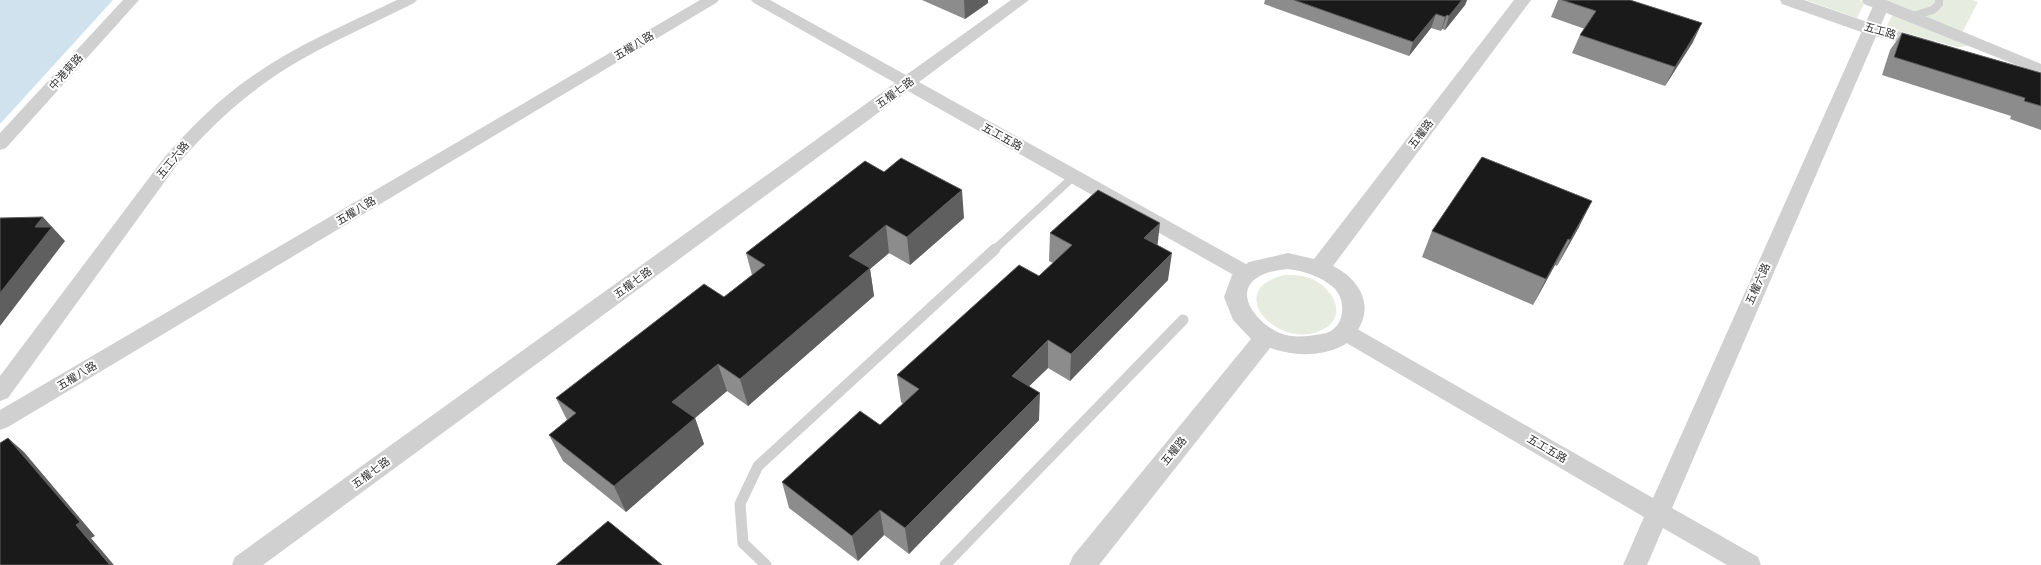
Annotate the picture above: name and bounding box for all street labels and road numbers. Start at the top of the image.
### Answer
street label: 五工路 [1862,19,1898,43]
street label: 五權八路 [611,28,657,64]
street label: 中港東路 [46,51,86,93]
street label: 五權七路 [873,74,917,112]
street label: 五權路 [1405,116,1437,152]
street label: 五工五路 [979,120,1025,154]
street label: 五工六路 [153,138,193,182]
street label: 五權八路 [333,193,379,229]
street label: 五權六路 [1742,261,1774,307]
street label: 五權七路 [611,264,655,302]
street label: 五權八路 [54,358,100,394]
street label: 五工五路 [1524,432,1570,466]
street label: 五權路 [1158,433,1190,469]
street label: 五權七路 [349,454,393,492]

